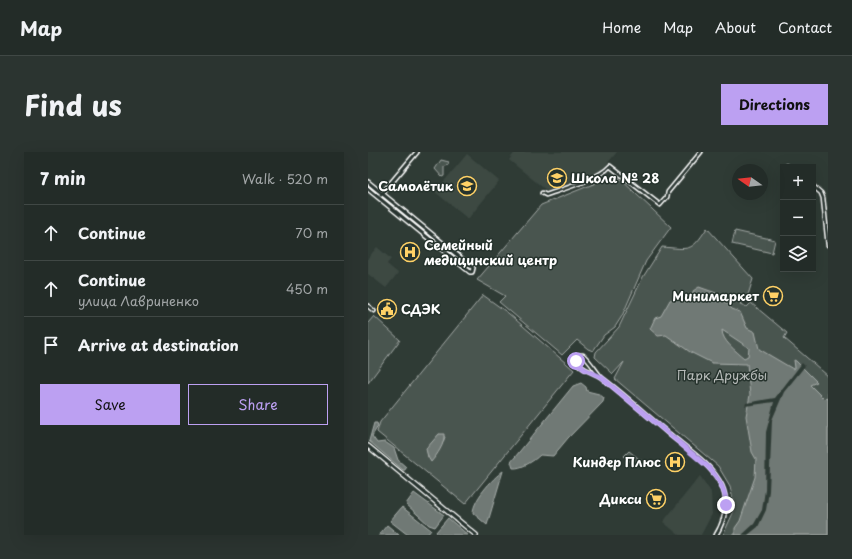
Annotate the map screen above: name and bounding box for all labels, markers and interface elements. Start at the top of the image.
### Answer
text: Map [20,14,62,42]
text: Home [602,17,641,38]
text: Map [663,17,693,38]
text: About [715,17,756,38]
text: Contact [778,17,832,38]
text: Find us [24,83,122,126]
button: Directions [721,84,828,125]
north arrow [732,164,768,200]
map controls [780,164,816,272]
button: + [780,164,816,200]
text: 7 min [40,165,86,191]
school or university icon: Школа № 28 [546,167,568,189]
place label: Школа № 28 [571,168,659,187]
text: Walk · 520 m [242,169,328,188]
school or university icon: Самолётик [456,175,478,197]
place label: Самолётик [378,176,454,195]
button: − [780,200,816,236]
text: Continue [78,221,146,244]
icon: ahead [40,222,62,244]
text: 70 m [295,223,328,242]
place label: Семейный медицинский центр [424,235,557,269]
button: layers [780,236,816,272]
hospital icon: Семейный медицинский центр [399,241,421,263]
text: Continue [78,268,146,291]
icon: ahead [40,278,62,300]
text: 450 m [286,279,328,298]
supermarket icon: Минимаркет [762,285,784,307]
place label: Минимаркет [672,286,759,305]
text: улица Лавриненко [78,291,199,310]
public building icon: СДЭК [376,298,398,320]
place label: СДЭК [401,299,441,318]
text: Arrive at destination [78,333,239,356]
icon: arrive [40,334,62,356]
route start [567,352,585,370]
park label: Парк Дружбы [677,365,767,384]
button: Save [40,384,180,425]
button: Share [188,384,328,425]
hospital icon: Киндер Плюс [664,451,686,473]
place label: Киндер Плюс [572,452,661,471]
supermarket icon: Дикси [645,488,667,510]
place label: Дикси [599,489,642,508]
route end [717,496,735,514]

